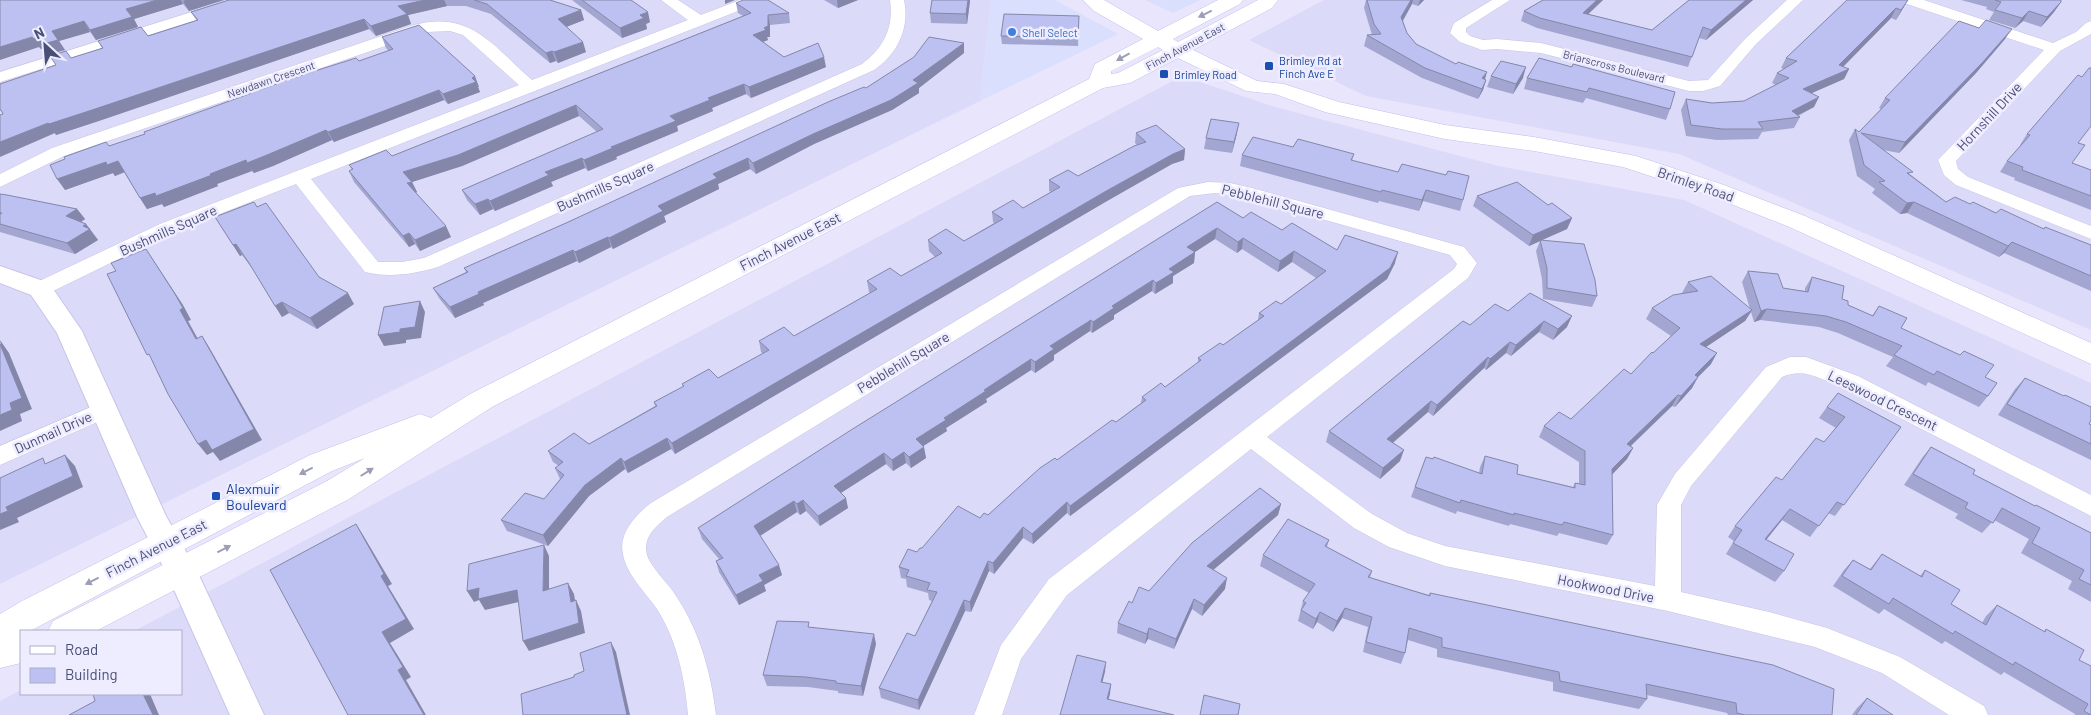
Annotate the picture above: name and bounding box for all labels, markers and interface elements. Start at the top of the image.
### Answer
one-way arrow [1198,10,1212,18]
north arrow [20,20,70,70]
street label: Finch Avenue East [1143,20,1227,72]
text: N [31,23,47,43]
marker: Shell Select [1006,26,1018,38]
place label: Shell Select [1022,26,1078,39]
street label: Briarscross Boulevard [1562,47,1666,85]
one-way arrow [1116,52,1129,61]
place label: Brimley Rd at Finch Ave E [1279,54,1342,80]
street label: Newdawn Crescent [226,58,316,100]
marker: Brimley Rd at Finch Ave E [1263,60,1275,72]
marker: Brimley Road [1158,68,1170,80]
place label: Brimley Road [1174,68,1237,81]
street label: Hornshill Drive [1953,78,2025,154]
street label: Bushmills Square [554,157,656,215]
street label: Brimley Road [1656,163,1736,205]
street label: Pebblehill Square [1220,180,1326,222]
street label: Bushmills Square [117,201,219,259]
street label: Finch Avenue East [737,208,843,274]
street label: Pebblehill Square [854,328,952,396]
street label: Leeswood Crescent [1826,366,1940,434]
street label: Dunmail Drive [12,407,94,457]
one-way arrow [299,467,314,475]
one-way arrow [361,467,374,477]
place label: Alexmuir Boulevard [226,480,287,513]
marker: Alexmuir Boulevard [210,490,222,502]
street label: Finch Avenue East [103,515,209,581]
one-way arrow [217,544,231,552]
street label: Hookwood Drive [1556,570,1656,606]
one-way arrow [85,577,99,585]
legend [20,630,182,695]
text: Road [65,640,98,658]
text: Building [65,665,118,683]

